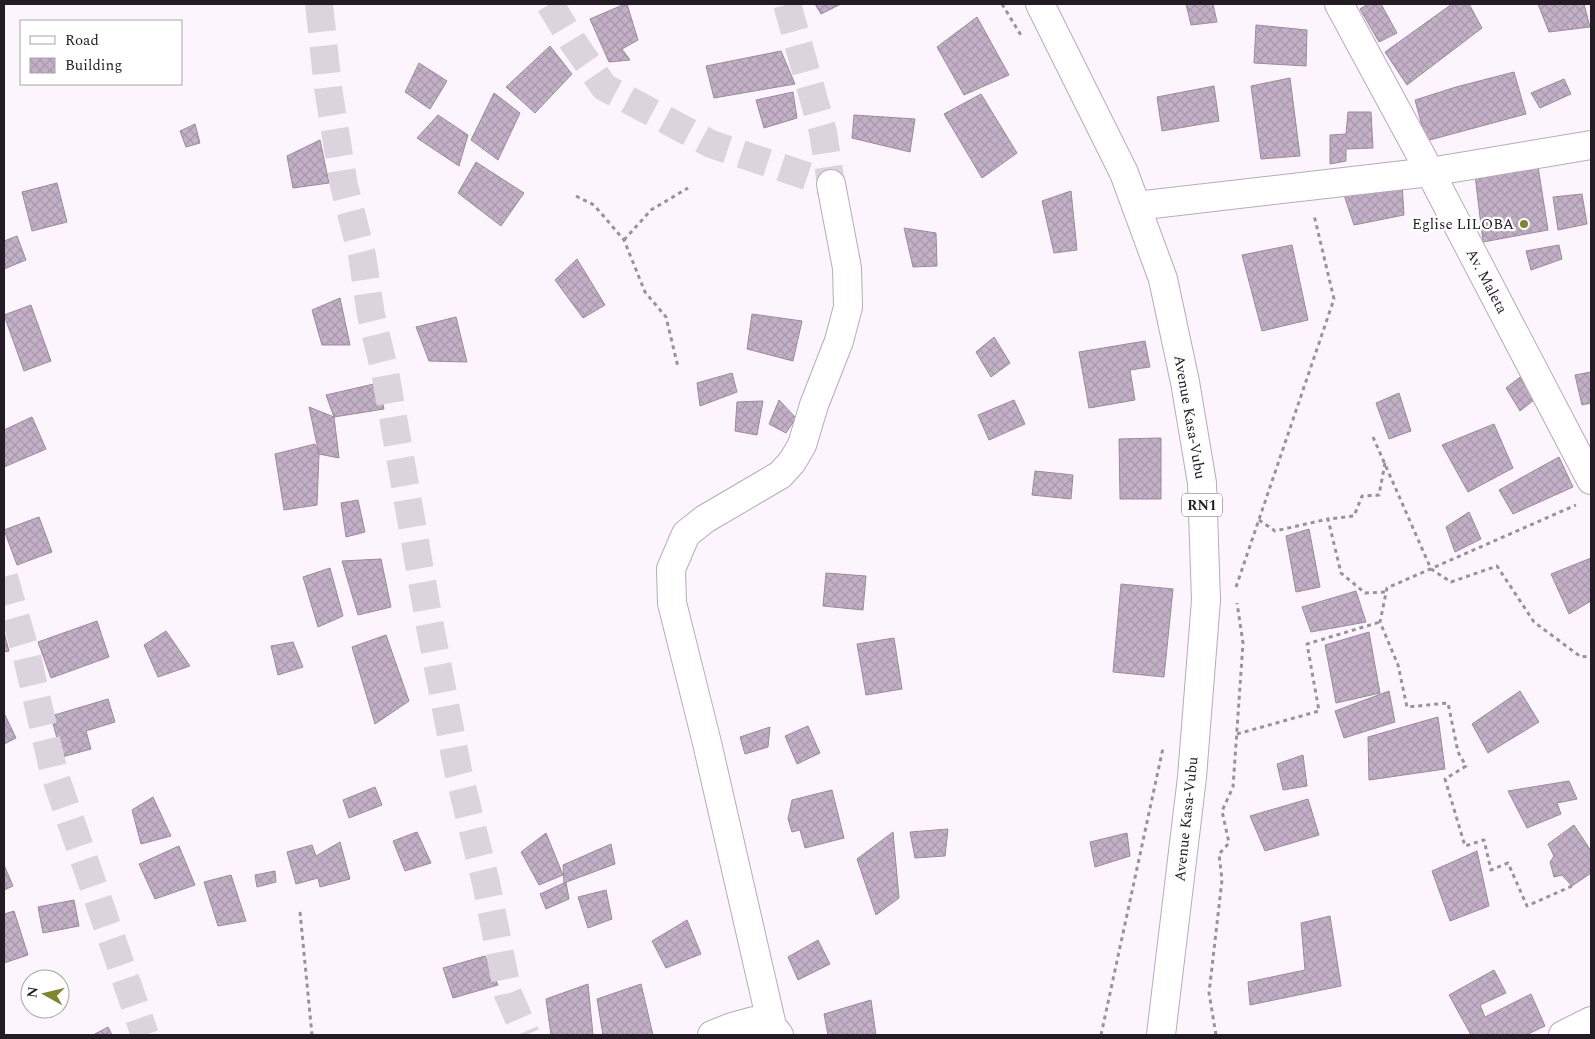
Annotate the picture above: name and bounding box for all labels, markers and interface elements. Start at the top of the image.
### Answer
legend [20,20,182,85]
text: Road [65,29,99,52]
text: Building [65,54,122,77]
place label: Eglise LILOBA [1412,213,1514,236]
marker: Eglise LILOBA [1518,218,1530,230]
street label: Av. Maleta [1460,245,1514,318]
street label: Avenue Kasa-Vubu [1167,353,1212,481]
road number: RN1 [1182,494,1222,516]
street label: Avenue Kasa-Vubu [1168,755,1205,883]
north arrow [20,969,70,1019]
text: N [21,985,44,999]

